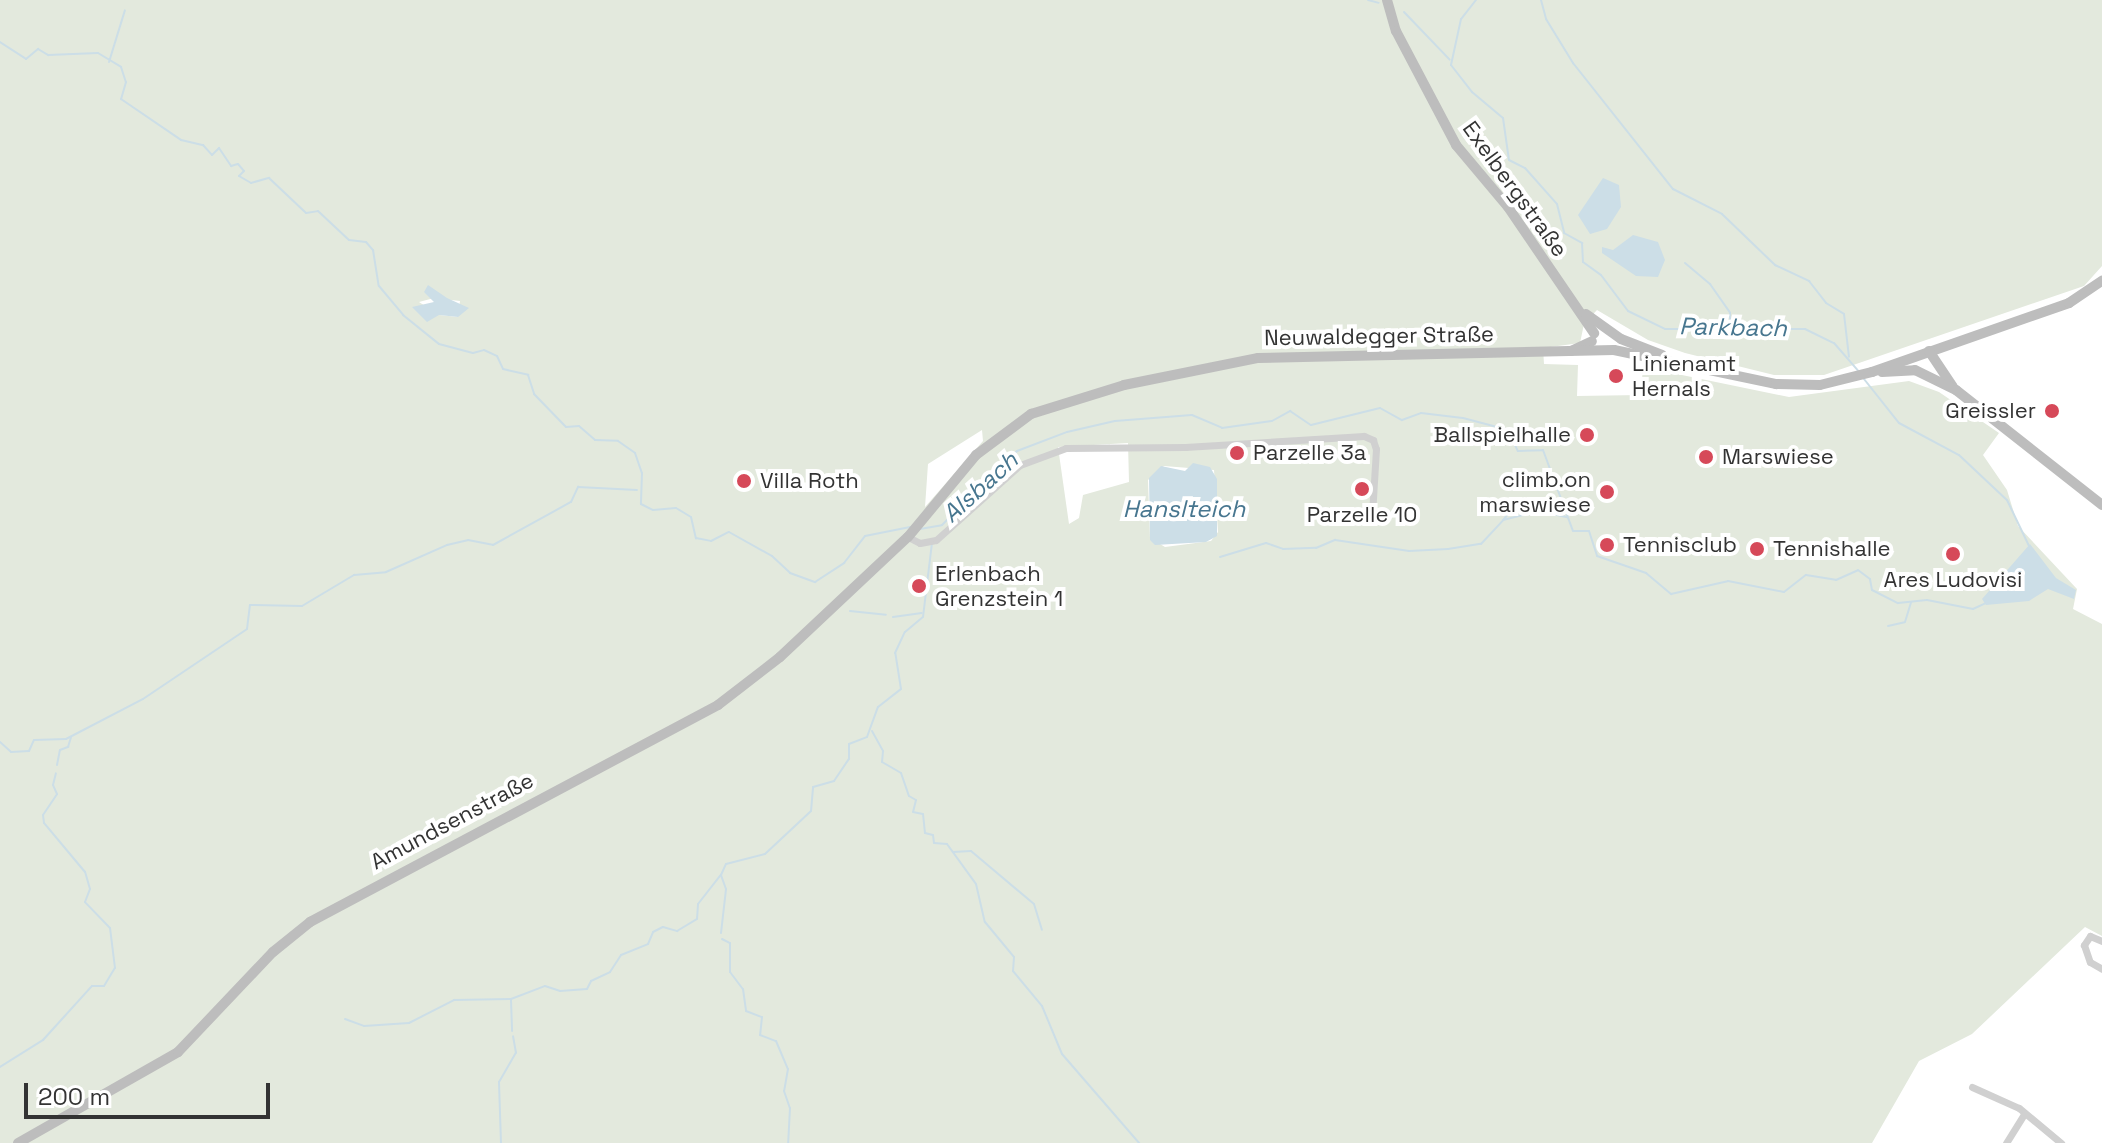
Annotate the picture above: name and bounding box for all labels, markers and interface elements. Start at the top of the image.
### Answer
street label: Exelbergstraße [1457,116,1573,262]
water label: Parkbach [1679,312,1787,342]
street label: Neuwaldegger Straße [1264,321,1494,351]
place label: Linienamt Hernals [1632,350,1736,402]
marker: Linienamt Hernals [1607,367,1625,385]
place label: Greissler [1945,398,2036,424]
marker: Greissler [2043,402,2061,420]
place label: Ballspielhalle [1434,422,1571,448]
marker: Ballspielhalle [1578,426,1596,444]
place label: Parzelle 3a [1253,440,1366,466]
marker: Parzelle 3a [1228,444,1246,462]
place label: Marswiese [1722,444,1834,470]
water label: Alsbach [936,446,1024,528]
marker: Marswiese [1697,448,1715,466]
place label: climb.on marswiese [1479,466,1591,518]
place label: Villa Roth [760,468,859,494]
marker: Villa Roth [735,472,753,490]
marker: Parzelle 10 [1353,480,1371,498]
marker: climb.on marswiese [1598,483,1616,501]
water label: Hanslteich [1123,495,1245,523]
place label: Parzelle 10 [1307,502,1417,528]
place label: Tennisclub [1623,532,1737,558]
marker: Tennisclub [1598,536,1616,554]
place label: Tennishalle [1773,536,1891,562]
marker: Tennishalle [1748,540,1766,558]
marker: Ares Ludovisi [1944,545,1962,563]
place label: Erlenbach Grenzstein 1 [935,560,1063,612]
place label: Ares Ludovisi [1884,567,2022,593]
marker: Erlenbach Grenzstein 1 [910,577,928,595]
street label: Amundsenstraße [366,767,538,875]
scale bar [28,1067,274,1117]
text: 200 m [38,1081,110,1112]

